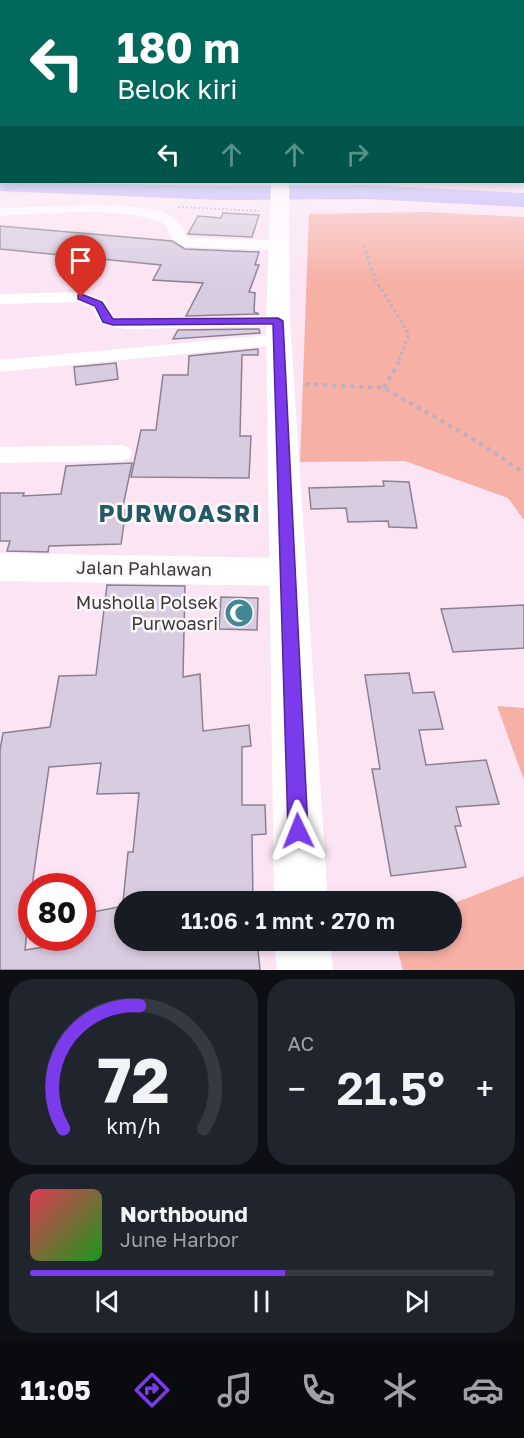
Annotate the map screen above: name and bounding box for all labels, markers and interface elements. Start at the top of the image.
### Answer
text: 180 m [117,22,240,72]
icon: left [18,24,96,102]
text: Belok kiri [117,73,238,105]
icon: left [152,138,185,171]
icon: ahead [215,138,248,171]
icon: ahead [278,138,311,171]
icon: right [341,138,374,171]
pin [55,235,106,297]
icon: arrive [64,244,97,277]
district label: PURWOASRI [98,498,262,527]
street label: Jalan Pahlawan [76,556,212,580]
place label: Musholla Polsek Purwoasri [76,591,218,634]
mosque icon: Musholla Polsek Purwoasri [223,597,255,629]
position arrow [266,799,330,863]
speed limit sign: 80 [18,873,96,951]
text: 11:06 · 1 mnt · 270 m [181,907,395,934]
text: AC [288,1031,314,1055]
text: 72 [97,1042,169,1117]
text: 21.5° [337,1061,445,1115]
text: − [288,1069,306,1108]
text: + [476,1069,494,1108]
text: km/h [106,1113,161,1139]
text: Northbound [120,1200,248,1227]
text: June Harbor [120,1227,239,1251]
icon: previous [91,1285,124,1318]
icon: pause [245,1285,278,1318]
icon: next [400,1285,433,1318]
icon: directions [131,1369,173,1411]
icon: music [214,1369,256,1411]
icon: phone [297,1369,339,1411]
icon: climate [379,1369,421,1411]
icon: car [462,1369,504,1411]
text: 11:05 [20,1374,91,1406]

